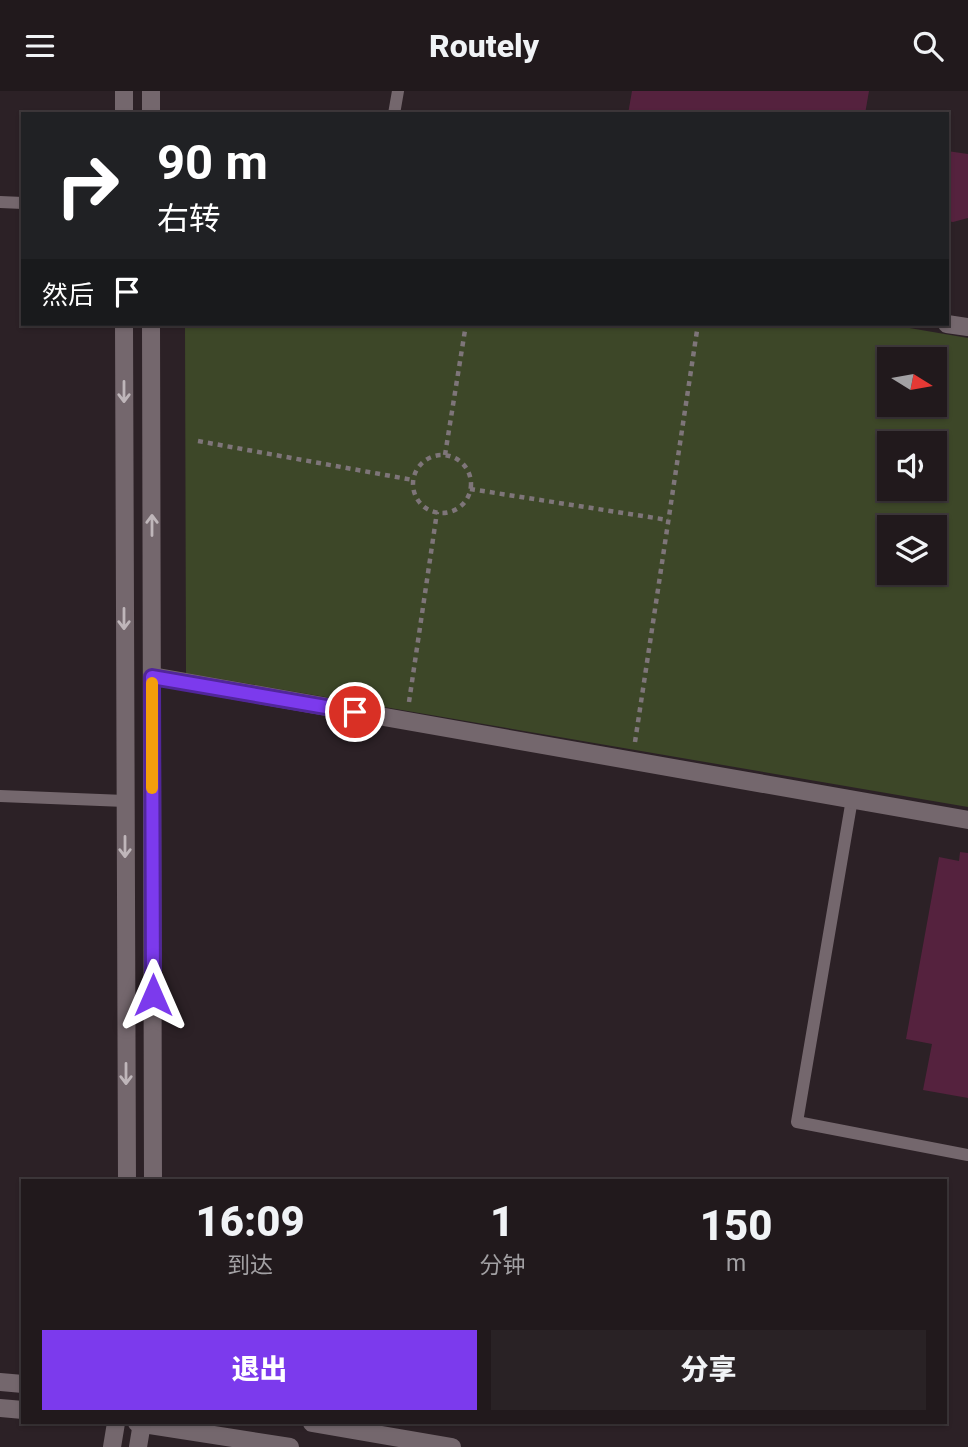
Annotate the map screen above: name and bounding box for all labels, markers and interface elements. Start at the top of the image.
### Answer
icon: menu [21,27,59,65]
text: Routely [429,27,539,65]
icon: search [909,27,947,65]
text: 90 m [157,134,268,191]
icon: right [42,140,133,231]
text: 右转 [157,200,221,238]
icon: arrive [108,273,146,311]
text: 然后 [42,280,94,310]
north arrow [877,347,947,417]
map controls [877,347,947,585]
one-way arrow [117,380,131,403]
button: sound [877,431,947,501]
one-way arrow [145,514,159,537]
button: layers [877,515,947,585]
one-way arrow [118,608,131,631]
pin [325,682,385,742]
icon: arrive [336,693,374,731]
one-way arrow [118,835,132,858]
position arrow [116,958,190,1032]
one-way arrow [119,1063,133,1086]
text: 16:09 [196,1197,305,1246]
text: 1 [490,1197,514,1246]
text: 150 [700,1201,772,1250]
text: m [726,1250,746,1277]
text: 到达 [227,1252,273,1279]
text: 分钟 [479,1252,525,1279]
button: 退出 [42,1330,477,1410]
button: 分享 [491,1330,926,1410]

